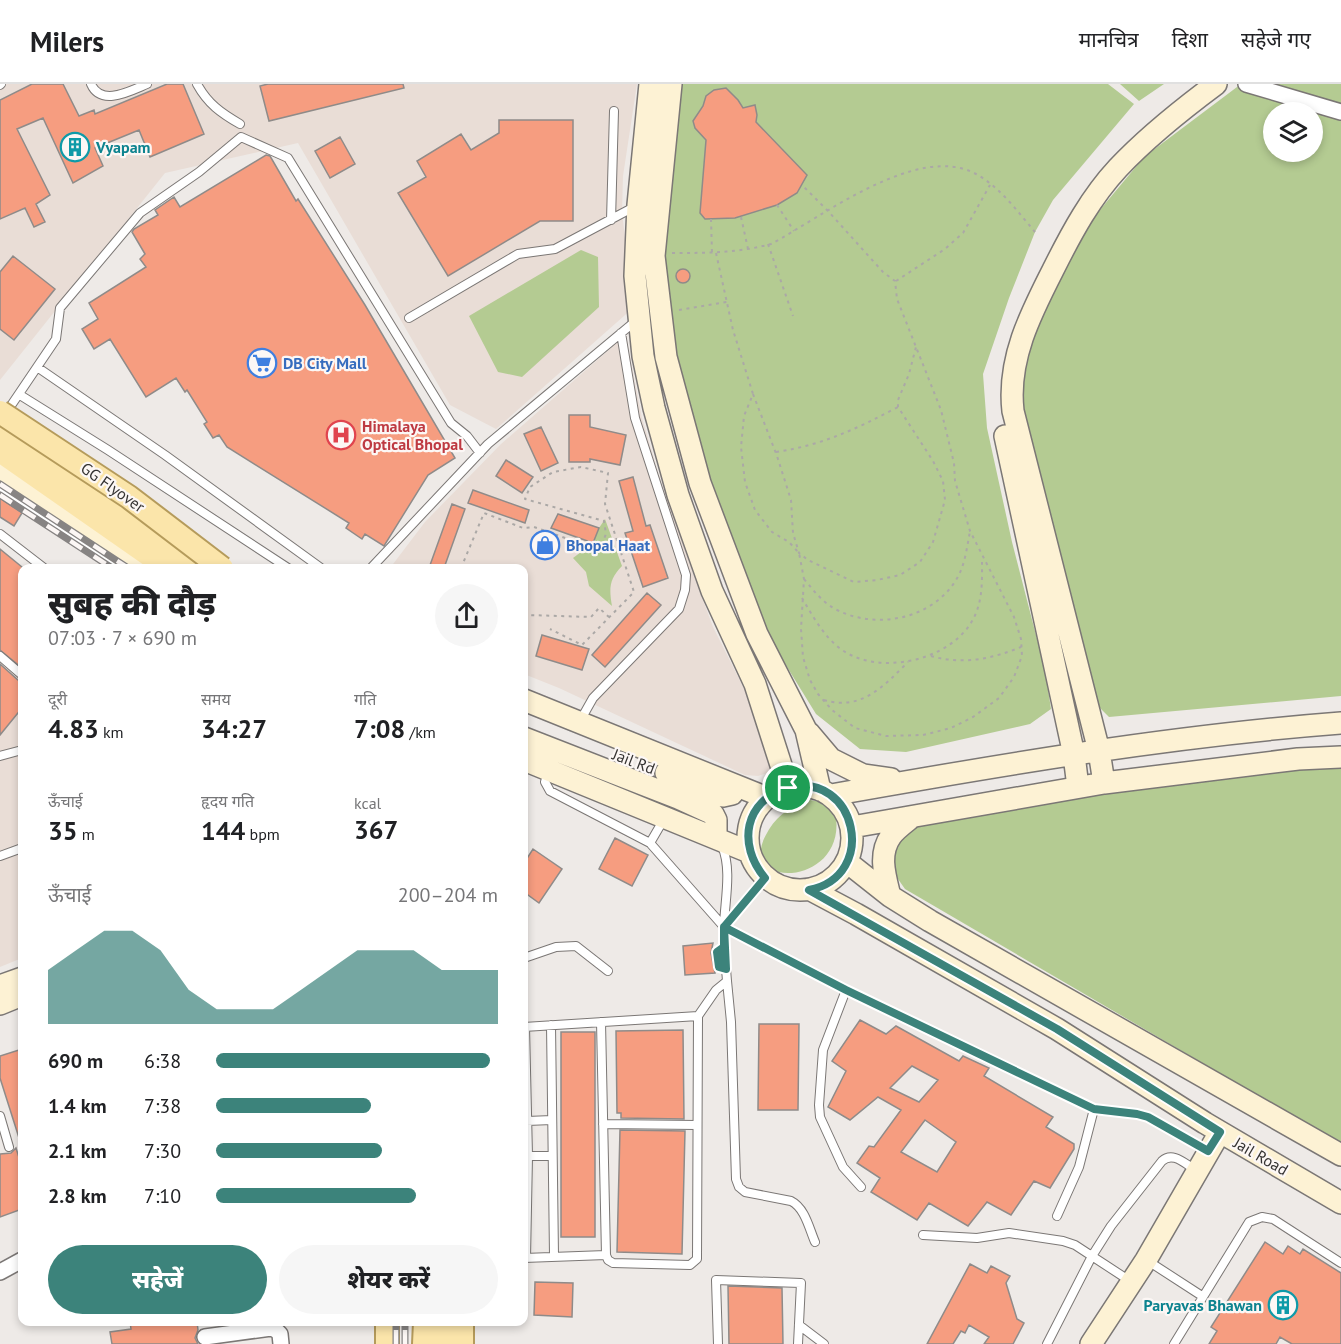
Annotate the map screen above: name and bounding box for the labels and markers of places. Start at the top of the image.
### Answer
building icon: Vyapam [59,131,91,163]
place label: Vyapam [95,137,151,157]
supermarket icon: DB City Mall [246,347,278,379]
place label: DB City Mall [283,353,367,373]
place label: Himalaya Optical Bhopal [362,416,463,454]
hospital icon: Himalaya Optical Bhopal [325,419,357,451]
shop icon: Bhopal Haat [529,529,561,561]
place label: Bhopal Haat [566,535,650,555]
pin [762,762,813,813]
building icon: Paryavas Bhawan [1267,1289,1299,1321]
place label: Paryavas Bhawan [1144,1295,1262,1315]

